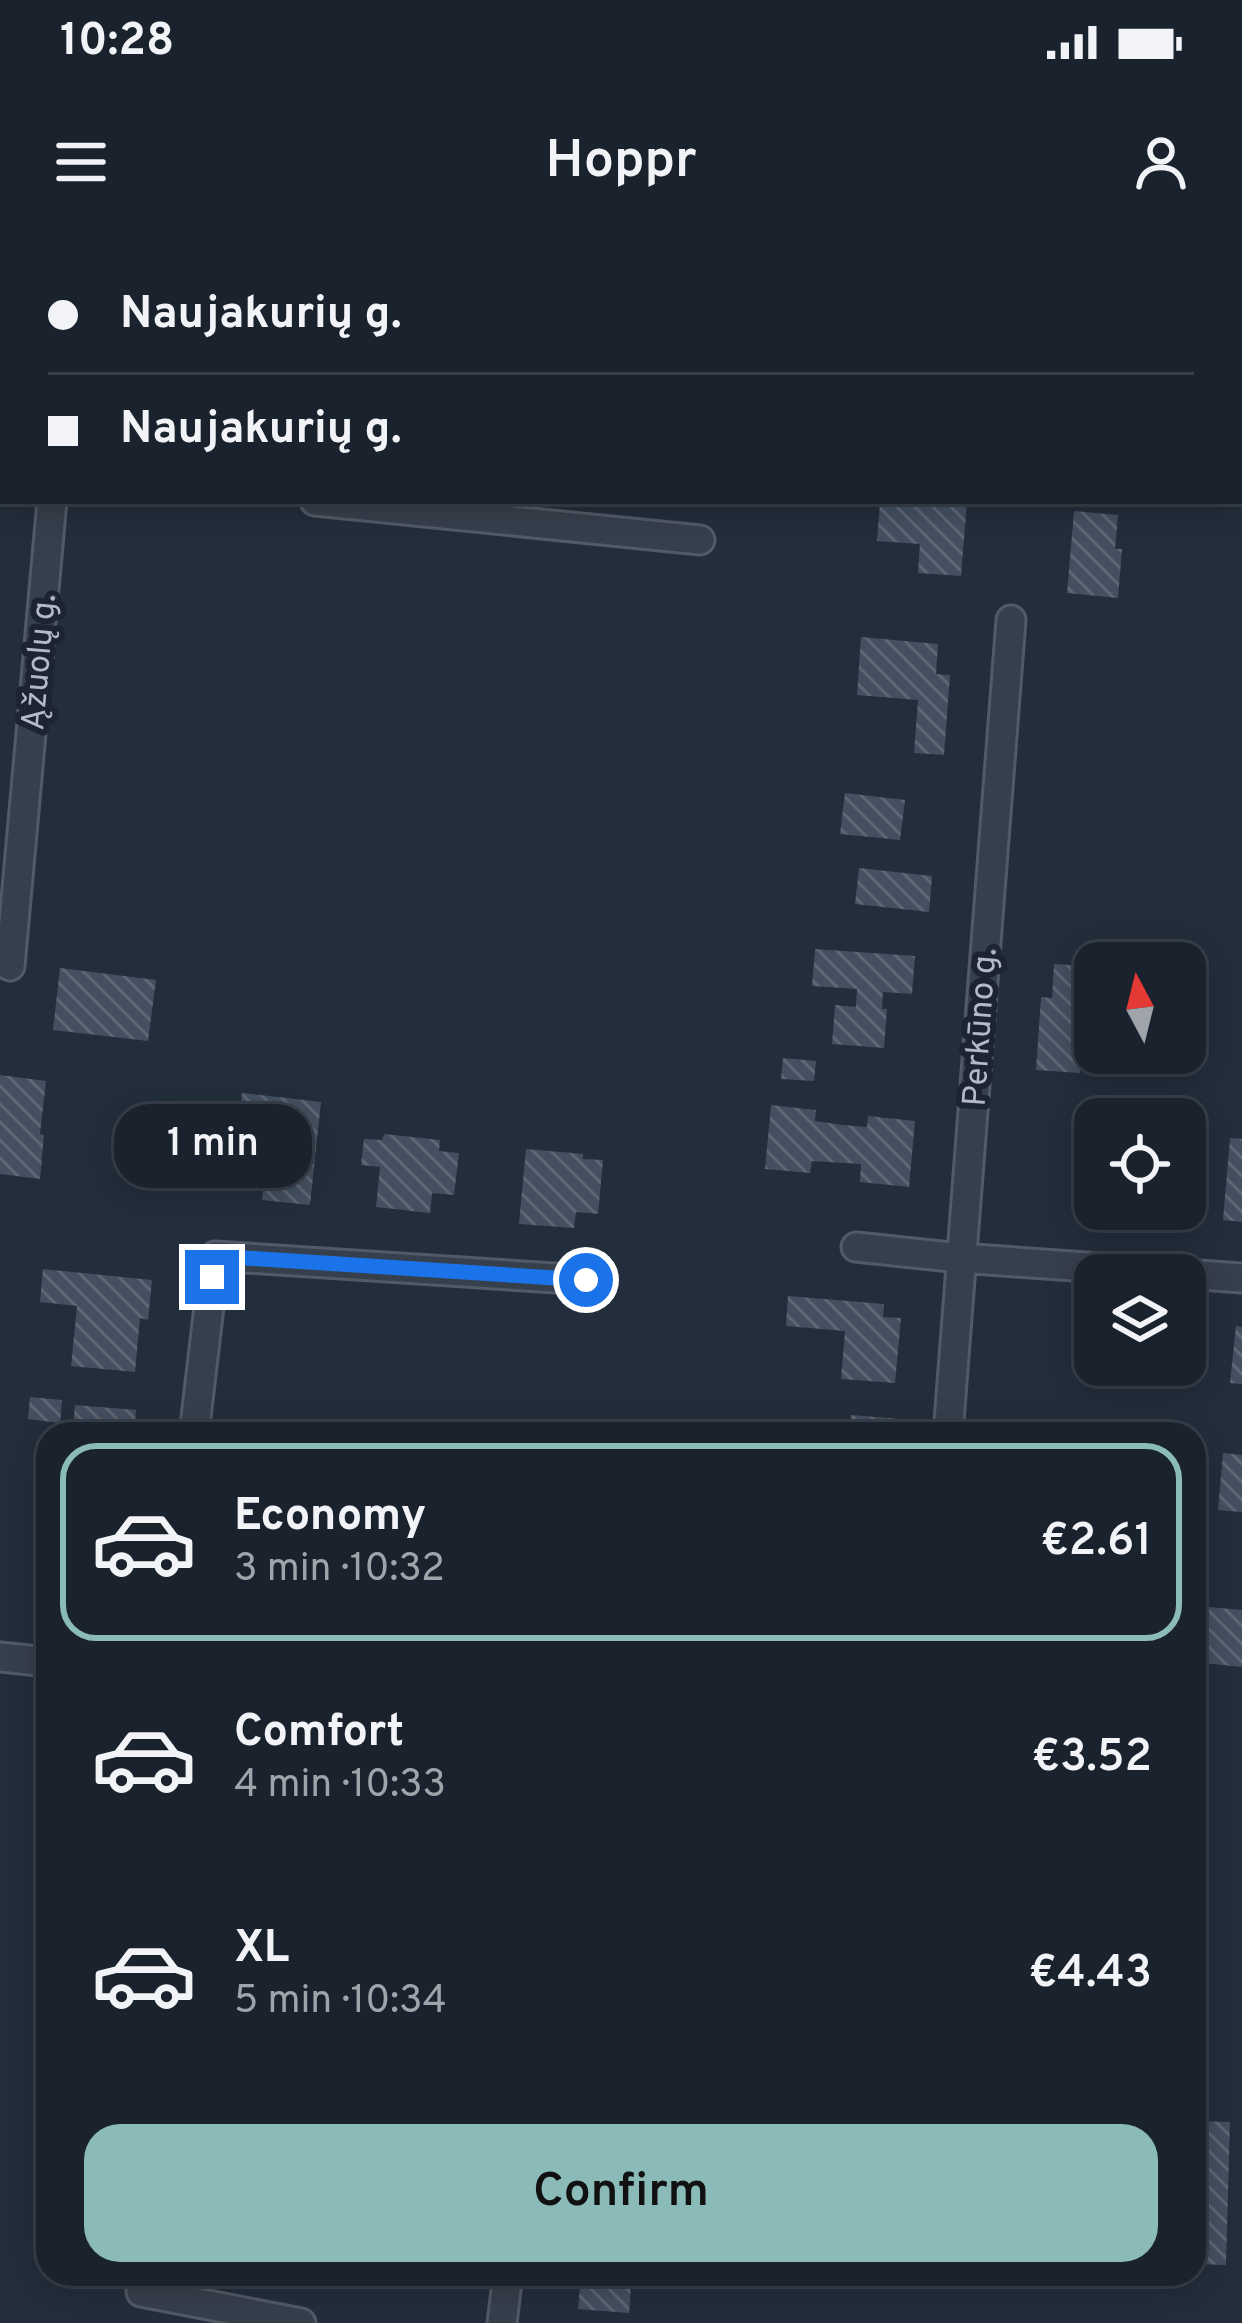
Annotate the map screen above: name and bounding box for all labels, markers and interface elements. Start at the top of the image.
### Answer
text: 10:28 [60,14,174,71]
text: Hoppr [545,128,697,197]
icon: menu [48,129,114,195]
icon: person [1128,129,1194,195]
text: Naujakurių g. [120,287,402,344]
text: Naujakurių g. [120,402,402,459]
street label: Ąžuolų g. [14,592,68,732]
north arrow [1074,942,1206,1074]
map controls [1074,942,1206,1386]
street label: Perkūno g. [956,947,1008,1108]
button: locate [1074,1098,1206,1230]
callout: 1 min [113,1103,311,1187]
text: 1 min [167,1121,259,1170]
route end [185,1250,239,1304]
route start [559,1253,613,1307]
button: layers [1074,1254,1206,1386]
icon: car [90,1488,198,1596]
text: Economy [234,1489,426,1546]
text: €2.61 [1040,1514,1152,1571]
text: 3 min · 10:32 [234,1546,445,1595]
icon: car [90,1704,198,1812]
text: Comfort [234,1705,404,1762]
text: €3.52 [1032,1730,1152,1787]
text: 4 min · 10:33 [234,1762,446,1811]
icon: car [90,1920,198,2028]
text: XL [234,1921,289,1978]
text: €4.43 [1029,1946,1152,2003]
text: 5 min · 10:34 [234,1978,447,2027]
button: Confirm [84,2124,1158,2262]

